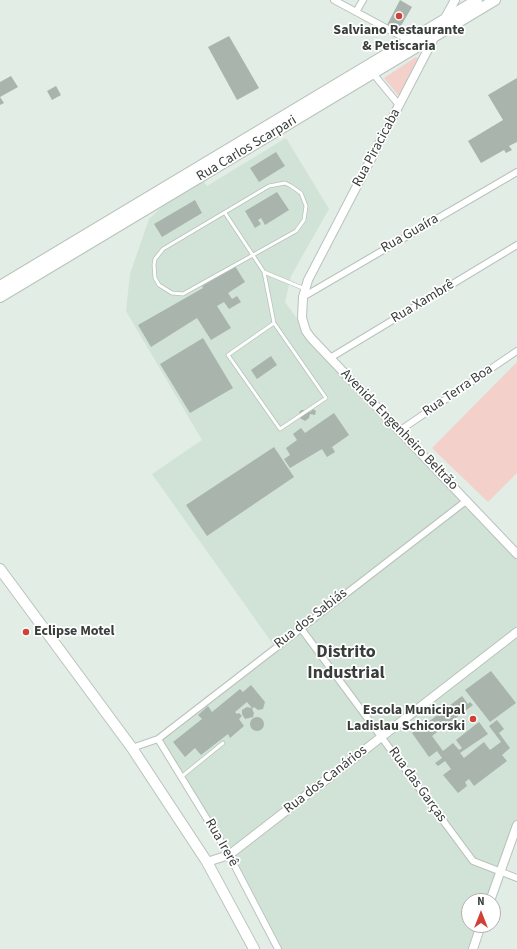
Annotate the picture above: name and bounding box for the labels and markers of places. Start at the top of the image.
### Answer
marker: Salviano Restaurante & Petiscaria [394,11,404,21]
place label: Salviano Restaurante & Petiscaria [333,23,465,56]
place label: Eclipse Motel [34,624,115,640]
marker: Eclipse Motel [21,627,31,637]
place label: Escola Municipal Ladislau Schicorski [347,703,465,736]
marker: Escola Municipal Ladislau Schicorski [468,714,478,724]

